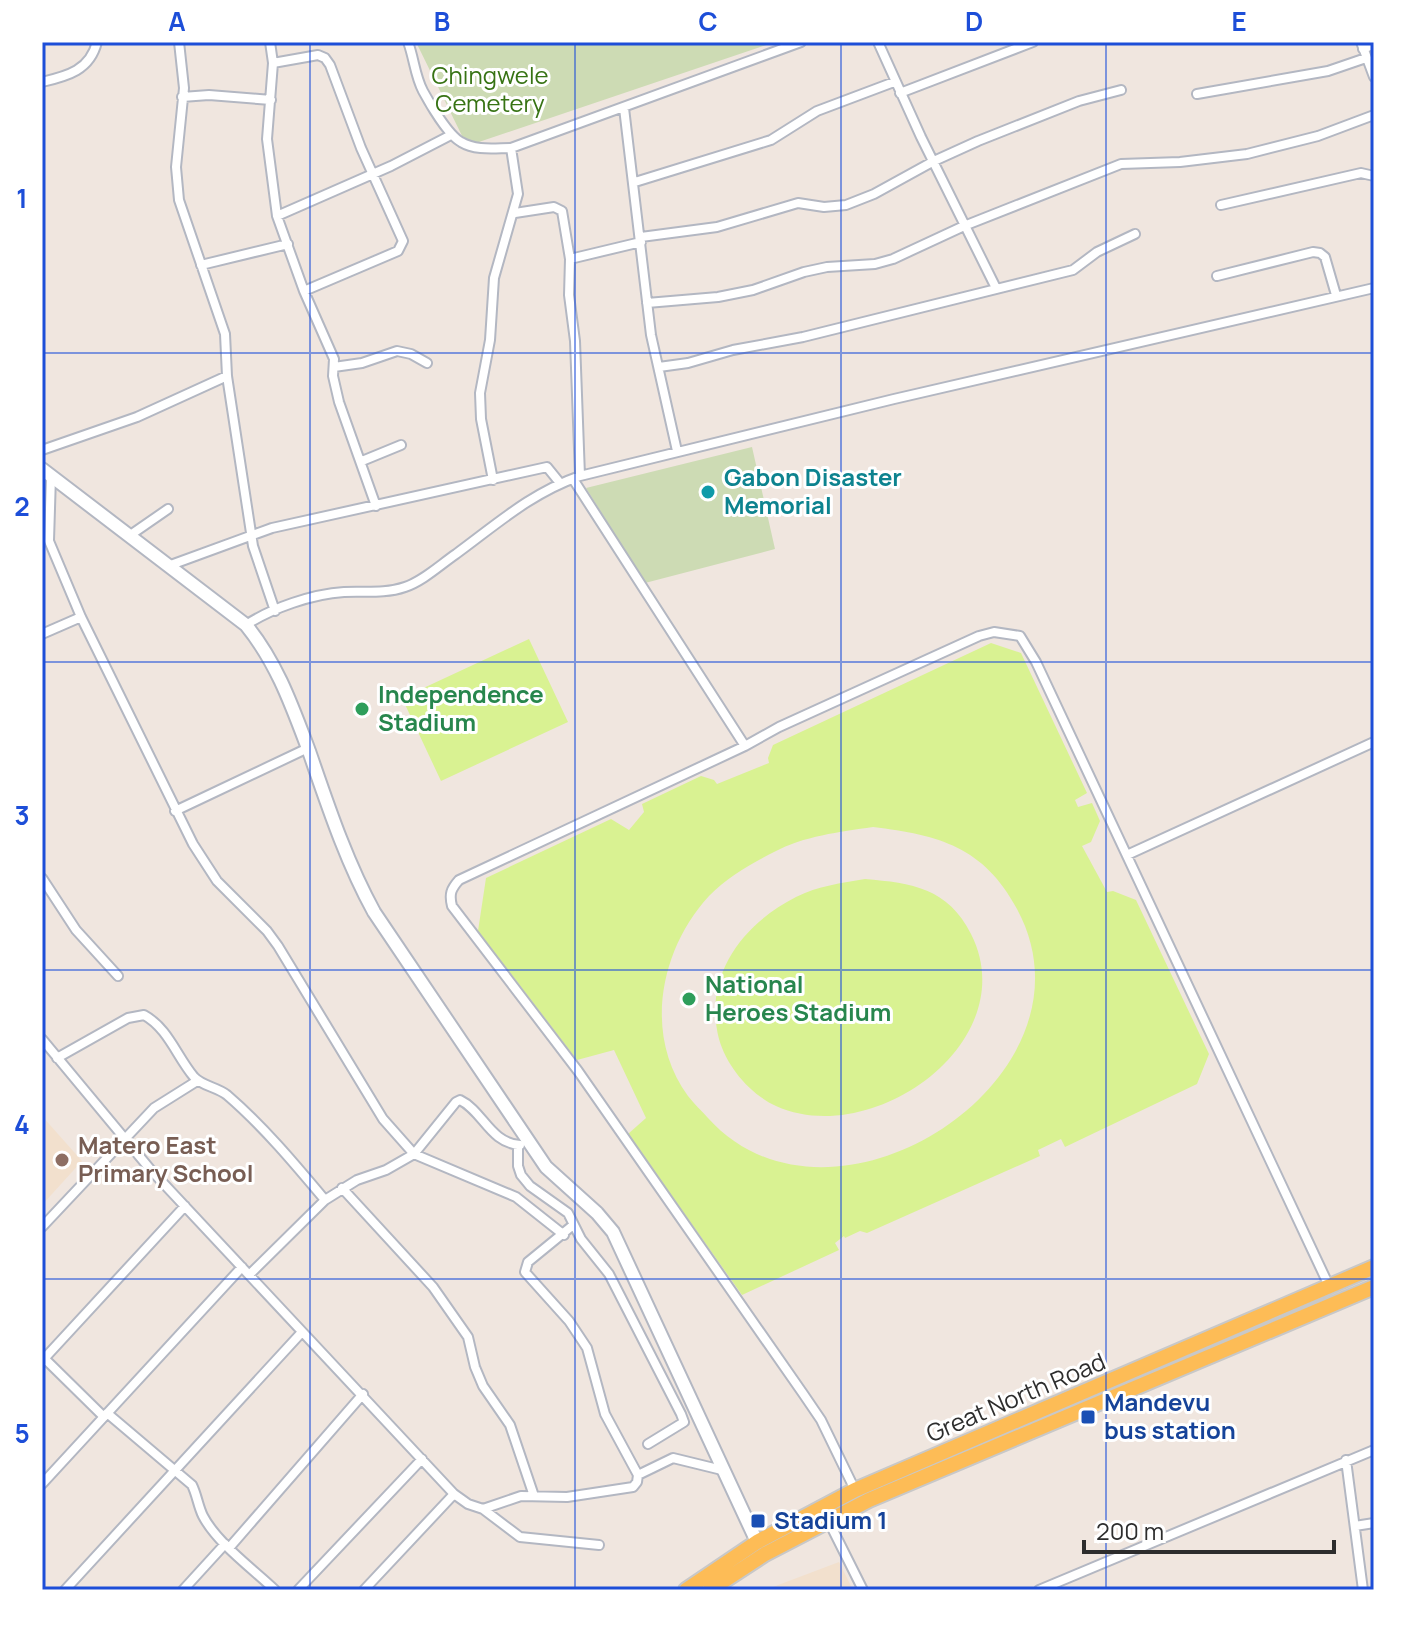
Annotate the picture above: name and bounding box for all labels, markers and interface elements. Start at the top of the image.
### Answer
text: A [168,3,186,39]
text: B [434,3,450,39]
text: C [698,3,718,39]
text: D [965,3,983,39]
text: E [1231,3,1247,39]
park label: Chingwele Cemetery [431,58,549,119]
text: 1 [16,180,28,216]
place label: Gabon Disaster Memorial [724,460,902,521]
marker: Gabon Disaster Memorial [699,483,717,501]
text: 2 [14,488,30,524]
place label: Independence Stadium [378,677,544,738]
marker: Independence Stadium [353,700,371,718]
text: 3 [14,797,30,833]
place label: National Heroes Stadium [705,967,891,1028]
marker: National Heroes Stadium [680,990,698,1008]
text: 4 [14,1106,30,1142]
place label: Matero East Primary School [78,1128,253,1189]
marker: Matero East Primary School [53,1151,71,1169]
street label: Great North Road [921,1344,1110,1449]
place label: Mandevu bus station [1104,1385,1236,1446]
marker: Mandevu bus station [1079,1408,1097,1426]
text: 5 [14,1415,30,1451]
place label: Stadium 1 [774,1503,887,1536]
scale bar [1084,1504,1334,1554]
marker: Stadium 1 [749,1512,767,1530]
text: 200 m [1096,1514,1164,1547]

